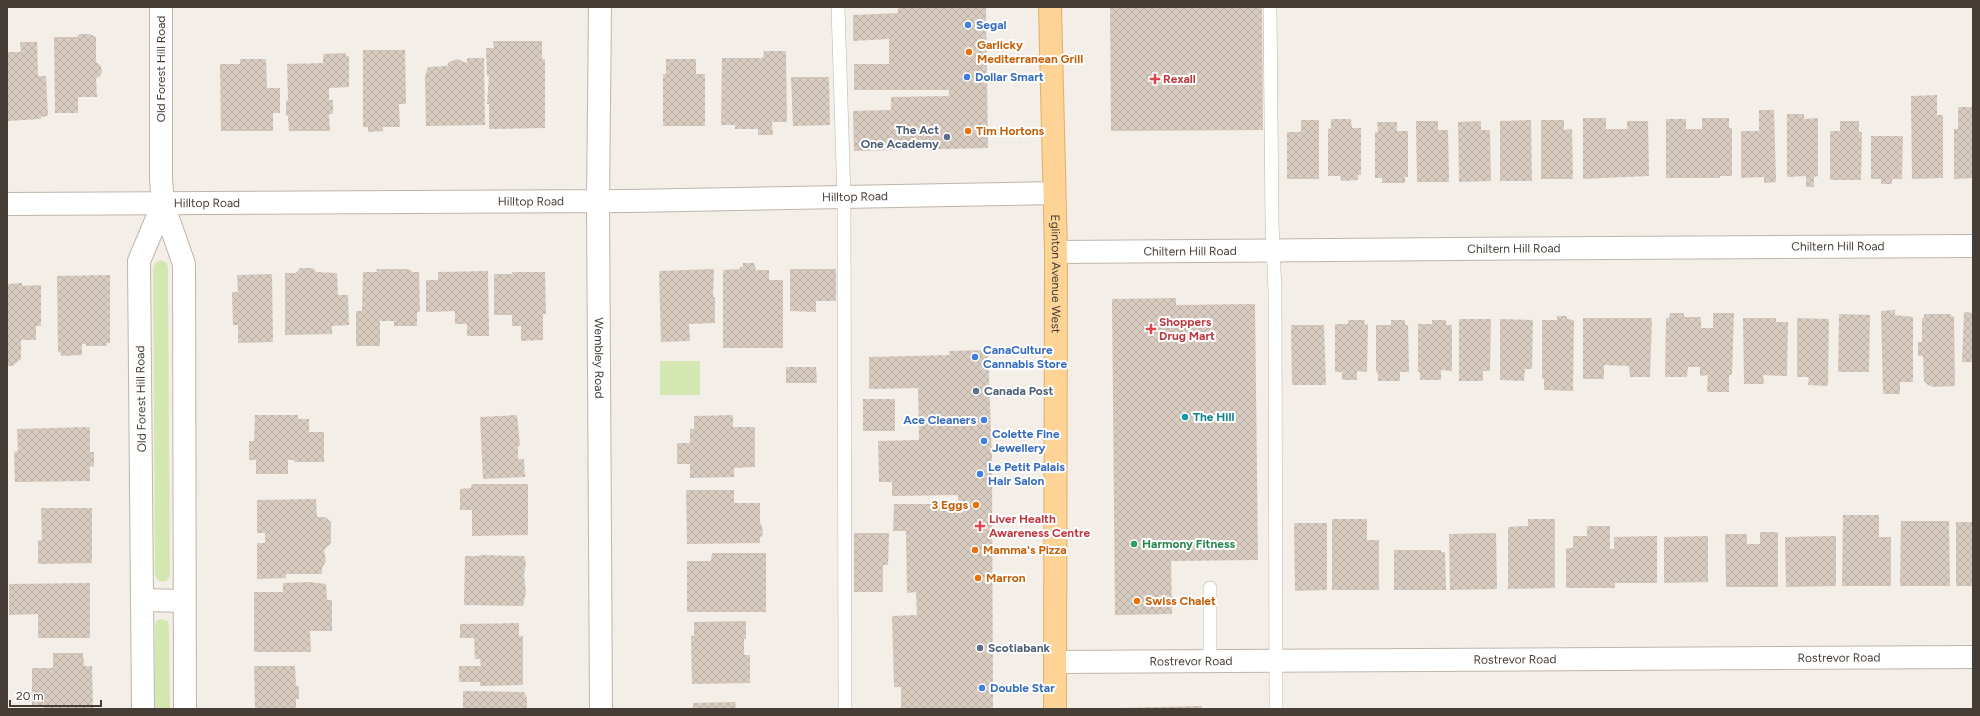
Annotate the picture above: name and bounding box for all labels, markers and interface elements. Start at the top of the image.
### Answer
street label: Old Forest Hill Road [154,16,168,122]
place label: Segal [976,18,1007,32]
marker: Segal [963,20,973,30]
place label: Garlicky Mediterranean Grill [977,38,1083,66]
marker: Garlicky Mediterranean Grill [964,47,974,57]
place label: Dollar Smart [975,70,1044,84]
marker: Dollar Smart [962,72,972,82]
place label: Rexall [1163,72,1196,86]
marker: Rexall [1150,74,1160,84]
place label: The Act One Academy [861,123,939,151]
place label: Tim Hortons [976,124,1044,138]
marker: Tim Hortons [963,126,973,136]
marker: The Act One Academy [942,132,952,142]
street label: Hilltop Road [822,189,888,204]
street label: Hilltop Road [498,194,564,209]
street label: Hilltop Road [174,196,240,210]
street label: Eglinton Avenue West [1048,214,1063,334]
street label: Chiltern Hill Road [1791,239,1885,254]
street label: Chiltern Hill Road [1467,241,1561,256]
street label: Chiltern Hill Road [1143,244,1237,259]
place label: Shoppers Drug Mart [1159,315,1215,343]
street label: Wembley Road [592,318,606,398]
marker: Shoppers Drug Mart [1146,324,1156,334]
place label: CanaCulture Cannabis Store [983,343,1067,371]
street label: Old Forest Hill Road [133,346,149,452]
marker: CanaCulture Cannabis Store [970,352,980,362]
place label: Canada Post [984,384,1053,398]
marker: Canada Post [971,386,981,396]
place label: The Hill [1193,410,1234,424]
marker: The Hill [1180,412,1190,422]
place label: Ace Cleaners [903,413,976,427]
marker: Ace Cleaners [979,415,989,425]
place label: Colette Fine Jewellery [992,427,1060,455]
marker: Colette Fine Jewellery [979,436,989,446]
place label: Le Petit Palais Hair Salon [988,460,1065,488]
marker: Le Petit Palais Hair Salon [975,469,985,479]
place label: 3 Eggs [931,498,968,512]
marker: 3 Eggs [971,500,981,510]
place label: Liver Health Awareness Centre [989,512,1091,540]
marker: Liver Health Awareness Centre [974,520,986,532]
place label: Harmony Fitness [1142,537,1235,551]
marker: Harmony Fitness [1129,539,1139,549]
place label: Mamma's Pizza [983,543,1067,557]
marker: Mamma's Pizza [970,545,980,555]
place label: Marron [986,571,1026,585]
marker: Marron [973,573,983,583]
place label: Swiss Chalet [1145,594,1216,608]
marker: Swiss Chalet [1132,596,1142,606]
place label: Scotiabank [988,641,1051,655]
marker: Scotiabank [975,643,985,653]
street label: Rostrevor Road [1798,651,1880,665]
street label: Rostrevor Road [1474,652,1556,667]
street label: Rostrevor Road [1150,654,1232,668]
place label: Double Star [990,681,1055,695]
scale bar [10,682,101,708]
marker: Double Star [977,683,987,693]
text: 20 m [16,689,44,703]

